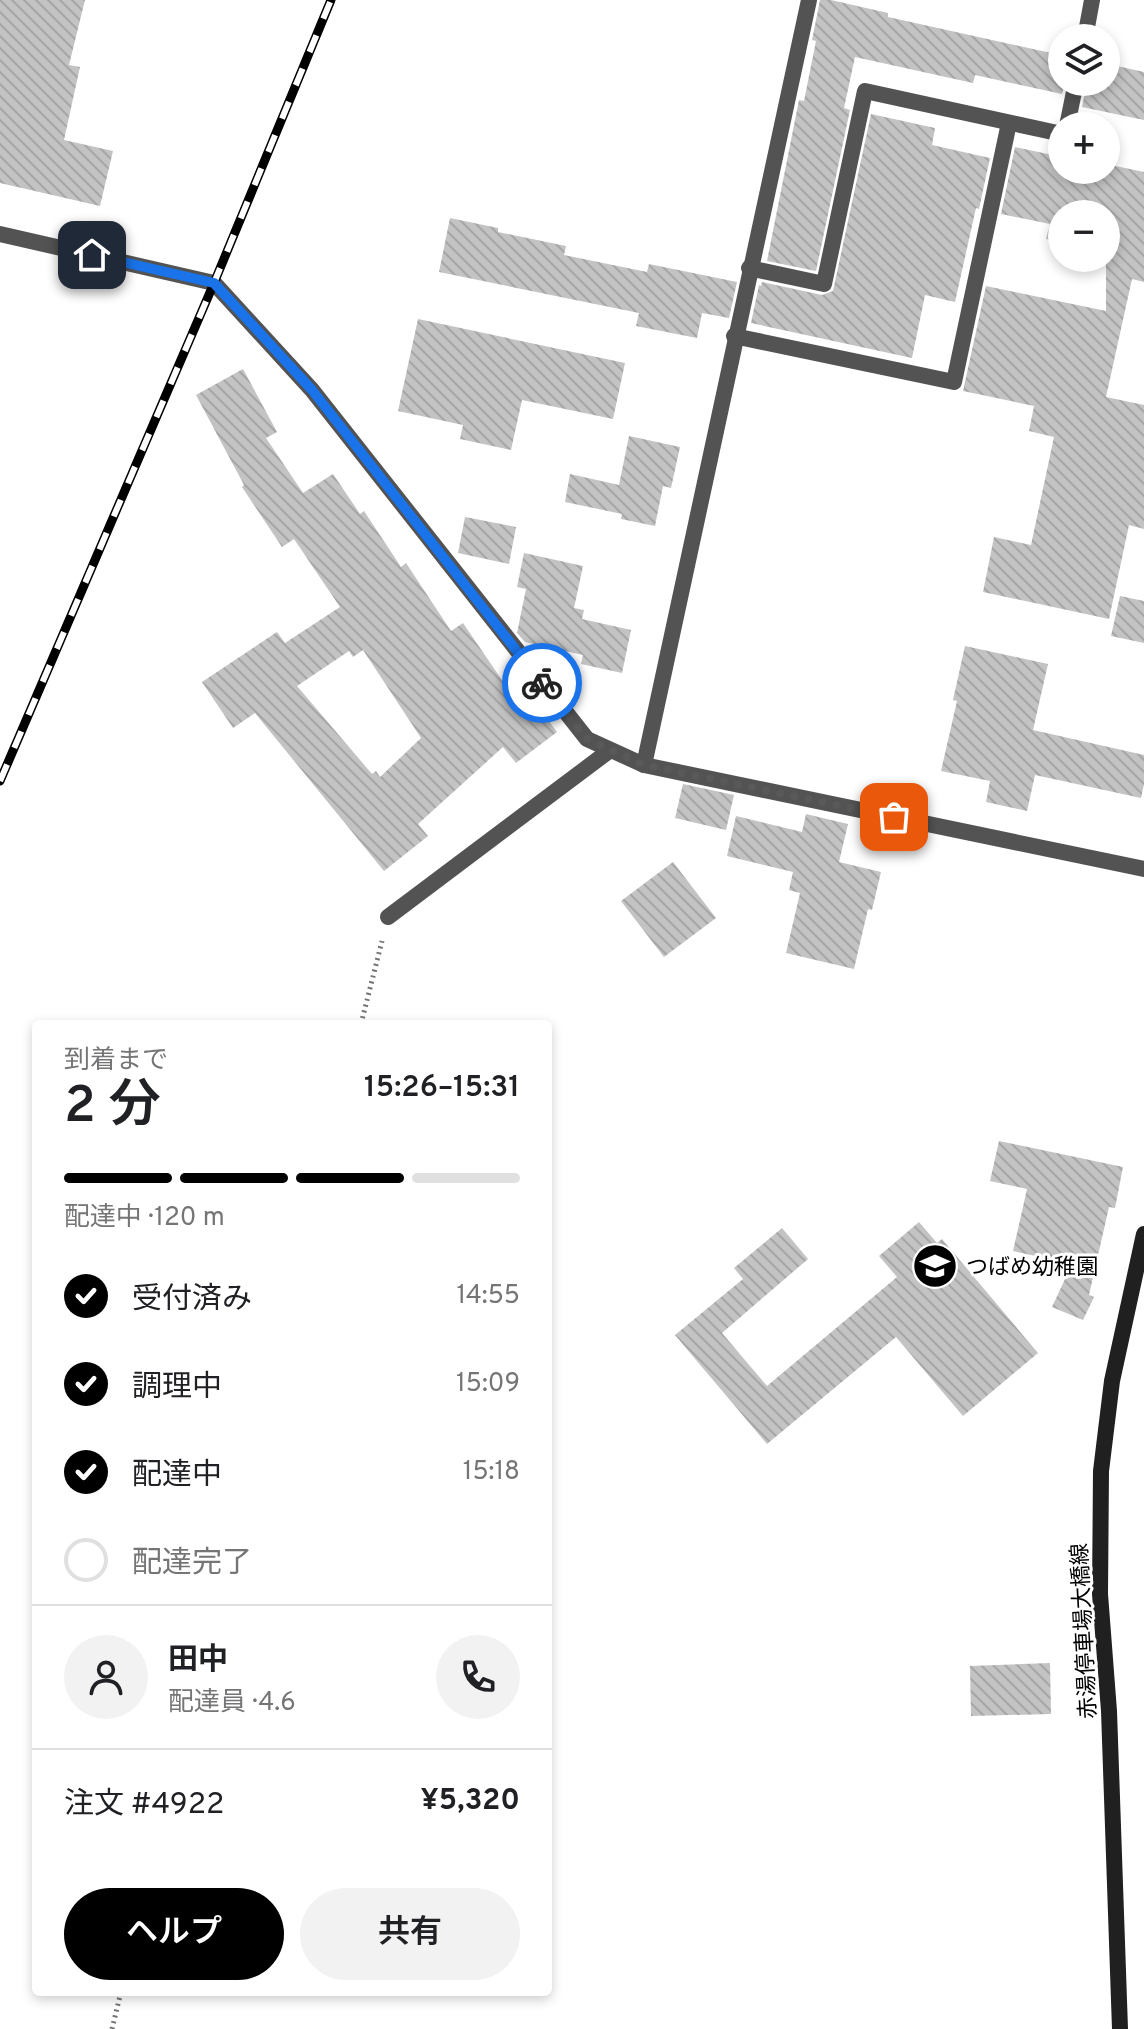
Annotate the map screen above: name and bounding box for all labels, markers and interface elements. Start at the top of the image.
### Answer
map controls [1048,24,1120,272]
button: layers [1048,24,1120,96]
button: + [1048,112,1120,184]
button: − [1048,200,1120,272]
pin [58,221,126,289]
icon: home [70,233,114,277]
courier [502,643,582,723]
icon: bike [520,661,564,705]
pin [860,783,928,851]
icon: bag [872,795,916,839]
text: 到着まで [64,1045,168,1078]
text: 15:26–15:31 [364,1070,520,1107]
text: 2 分 [64,1075,161,1141]
text: 配達中 · 120 m [64,1202,225,1235]
school or university icon: つばめ幼稚園 [911,1242,959,1290]
place label: つばめ幼稚園 [966,1255,1098,1282]
icon: check [64,1274,108,1318]
text: 14:55 [457,1280,520,1313]
text: 受付済み [132,1282,252,1319]
icon: check [64,1362,108,1406]
text: 15:09 [456,1368,520,1401]
text: 調理中 [132,1370,222,1407]
icon: check [64,1450,108,1494]
text: 15:18 [463,1456,520,1489]
text: 配達中 [132,1458,222,1495]
street label: 赤湯停車場大橋線 [1067,1542,1104,1719]
text: 配達完了 [132,1546,252,1583]
button: person [64,1635,148,1719]
button: phone [436,1635,520,1719]
text: 田中 [168,1643,228,1680]
text: 配達員 · 4.6 [168,1687,296,1720]
text: ¥5,320 [421,1783,520,1820]
text: 注文 #4922 [64,1787,224,1824]
button: ヘルプ [64,1888,284,1980]
button: 共有 [300,1888,520,1980]

